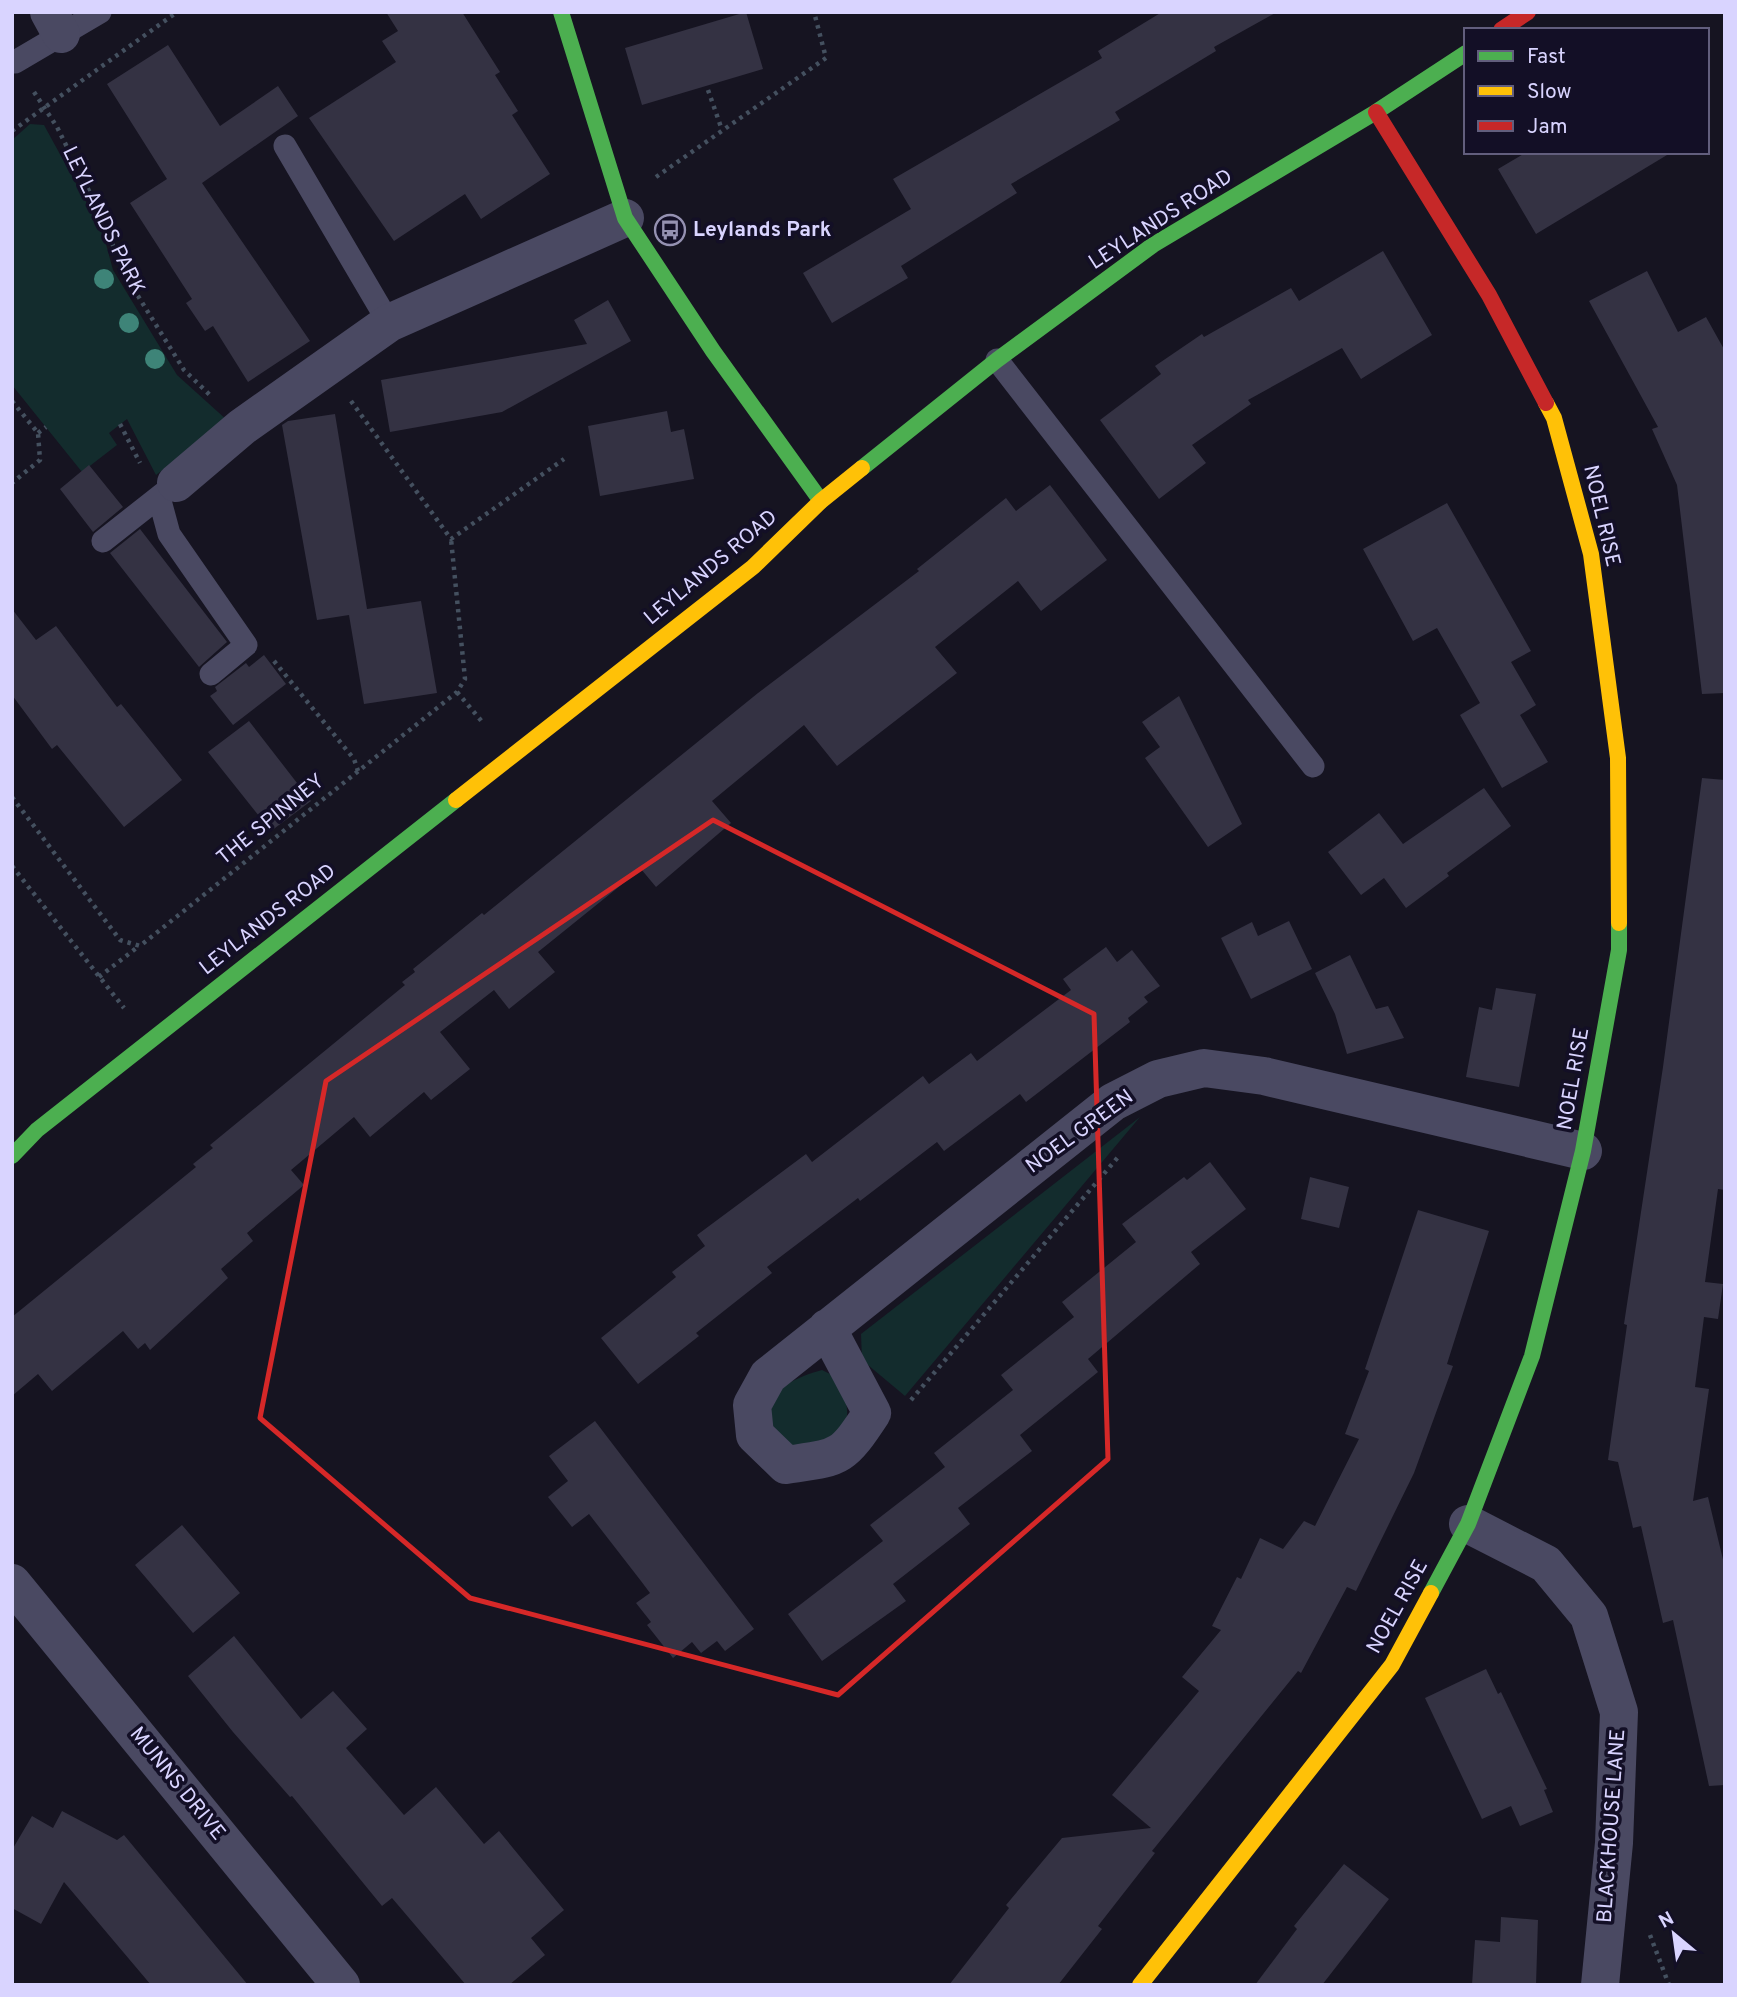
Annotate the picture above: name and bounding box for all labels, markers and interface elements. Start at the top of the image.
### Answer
legend [1464,28,1709,154]
text: Fast [1527,44,1566,71]
text: Slow [1527,79,1572,106]
text: Jam [1527,114,1568,141]
street label: LEYLANDS PARK [55,142,151,300]
street label: LEYLANDS ROAD [1084,163,1238,277]
bus stop icon: Leylands Park [653,213,687,247]
place label: Leylands Park [693,217,832,244]
street label: NOEL RISE [1576,462,1626,570]
street label: LEYLANDS ROAD [639,504,783,632]
street label: THE SPINNEY [211,768,331,872]
street label: LEYLANDS ROAD [194,858,342,982]
street label: NOEL RISE [1552,1026,1596,1132]
street label: NOEL GREEN [1021,1084,1139,1180]
street label: NOEL RISE [1361,1555,1435,1659]
street label: MUNNS DRIVE [123,1722,231,1846]
street label: BLACKHOUSE LANE [1592,1728,1632,1924]
north arrow [1639,1899,1709,1969]
text: N [1655,1907,1679,1935]

